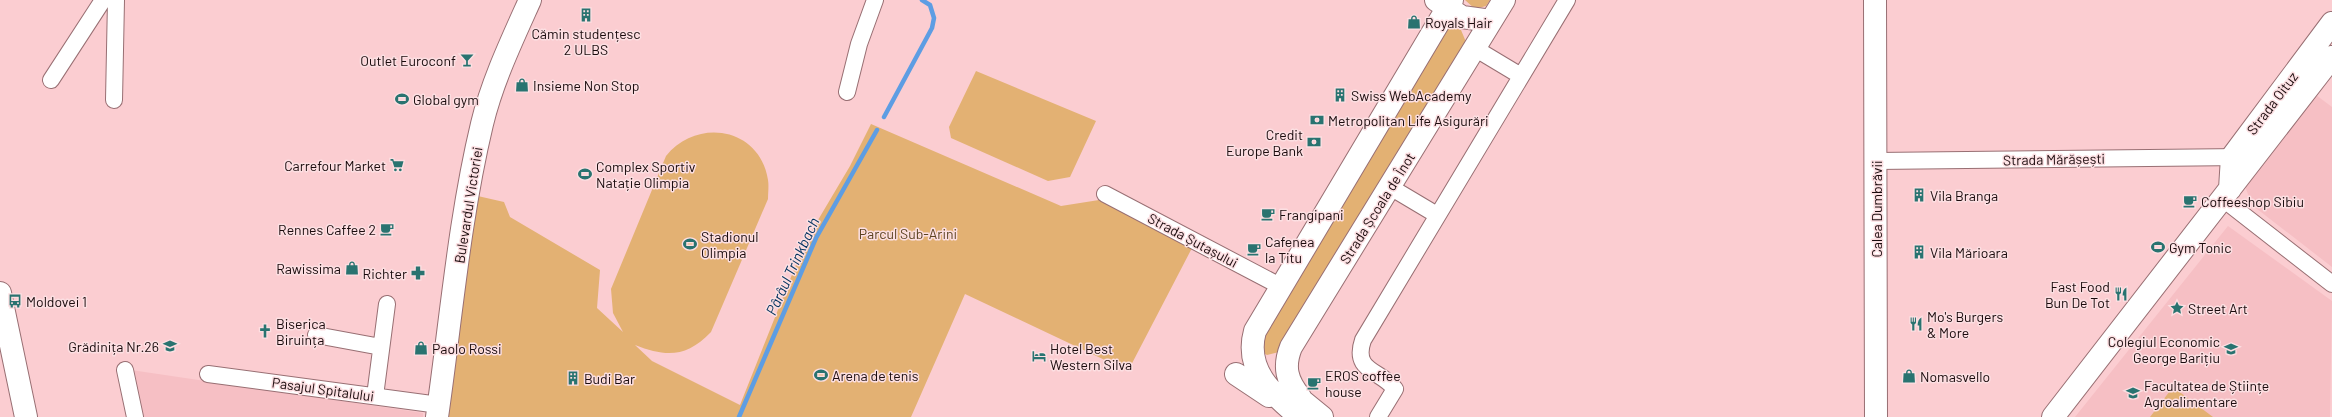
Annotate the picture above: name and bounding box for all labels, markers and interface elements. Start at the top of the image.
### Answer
building icon: Cămin studențesc 2 ULBS [578,7,594,23]
shop icon: Royals Hair [1406,14,1422,30]
place label: Royals Hair [1425,14,1492,31]
place label: Cămin studențesc 2 ULBS [531,25,641,58]
place label: Outlet Euroconf [360,52,456,69]
bar icon: Outlet Euroconf [459,52,475,68]
street label: Strada Oituz [2243,68,2301,138]
shop icon: Insieme Non Stop [514,77,530,93]
place label: Insieme Non Stop [533,77,640,94]
building icon: Swiss WebAcademy [1332,87,1348,103]
place label: Swiss WebAcademy [1351,87,1472,104]
sports icon: Global gym [394,91,410,107]
place label: Global gym [413,91,479,108]
bank icon: Metropolitan Life Asigurări [1309,112,1325,128]
place label: Metropolitan Life Asigurări [1328,112,1489,129]
place label: Credit Europe Bank [1226,126,1303,159]
bank icon: Credit Europe Bank [1306,134,1322,150]
street label: Bulevardul Victoriei [450,146,486,264]
street label: Strada Școala de Înot [1336,149,1418,267]
street label: Strada Mărășești [2003,150,2105,168]
place label: Carrefour Market [284,157,386,174]
supermarket icon: Carrefour Market [389,157,405,173]
place label: Complex Sportiv Natație Olimpia [596,158,696,191]
street label: Calea Dumbrăvii [1868,160,1885,258]
sports icon: Complex Sportiv Natație Olimpia [577,166,593,182]
building icon: Vila Branga [1911,187,1927,203]
place label: Vila Branga [1930,187,1998,204]
cafe icon: Coffeeshop Sibiu [2182,193,2198,209]
place label: Coffeeshop Sibiu [2201,193,2304,210]
cafe icon: Frangipani [1260,206,1276,222]
place label: Frangipani [1279,206,1344,223]
street label: Strada Șutașului [1145,209,1241,271]
water label: Pârâul Trinkbach [762,214,823,318]
place label: Rennes Caffee 2 [278,221,376,238]
cafe icon: Rennes Caffee 2 [379,221,395,237]
park label: Parcul Sub-Arini [859,225,957,242]
place label: Stadionul Olimpia [701,228,759,261]
place label: Cafenea la Titu [1265,233,1314,266]
sports icon: Stadionul Olimpia [682,236,698,252]
sports icon: Gym Tonic [2150,239,2166,255]
place label: Gym Tonic [2169,239,2231,256]
cafe icon: Cafenea la Titu [1246,241,1262,257]
building icon: Vila Mărioara [1911,244,1927,260]
place label: Vila Mărioara [1930,244,2008,261]
place label: Rawissima [276,260,341,277]
shop icon: Rawissima [344,260,360,276]
place label: Richter [363,265,407,282]
pharmacy icon: Richter [410,265,426,281]
place label: Fast Food Bun De Tot [2045,278,2110,311]
restaurant icon: Fast Food Bun De Tot [2113,286,2129,302]
bus stop icon: Moldovei 1 [7,293,23,309]
place label: Moldovei 1 [26,293,87,310]
place icon: Street Art [2169,300,2185,316]
place label: Street Art [2188,300,2248,317]
place label: Mo's Burgers & More [1927,308,2003,341]
place label: Biserica Biruința [276,315,326,348]
restaurant icon: Mo's Burgers & More [1908,316,1924,332]
church icon: Biserica Biruința [257,323,273,339]
place label: Colegiul Economic George Barițiu [2108,333,2220,366]
place label: Grădinița Nr.26 [68,338,159,355]
school or university icon: Grădinița Nr.26 [162,338,178,354]
shop icon: Paolo Rossi [413,340,429,356]
place label: Paolo Rossi [432,340,502,357]
place label: Hotel Best Western Silva [1050,340,1132,373]
school or university icon: Colegiul Economic George Barițiu [2223,341,2239,357]
hotel icon: Hotel Best Western Silva [1031,348,1047,364]
sports icon: Arena de tenis [813,367,829,383]
place label: Arena de tenis [832,367,919,384]
place label: EROS coffee house [1325,367,1401,400]
shop icon: Nomasvello [1901,368,1917,384]
place label: Nomasvello [1920,368,1990,385]
building icon: Budi Bar [565,370,581,386]
place label: Budi Bar [584,370,635,387]
street label: Pasajul Spitalului [271,373,375,405]
cafe icon: EROS coffee house [1306,375,1322,391]
place label: Facultatea de Științe Agroalimentare [2144,377,2269,410]
school or university icon: Facultatea de Științe Agroalimentare [2125,385,2141,401]

